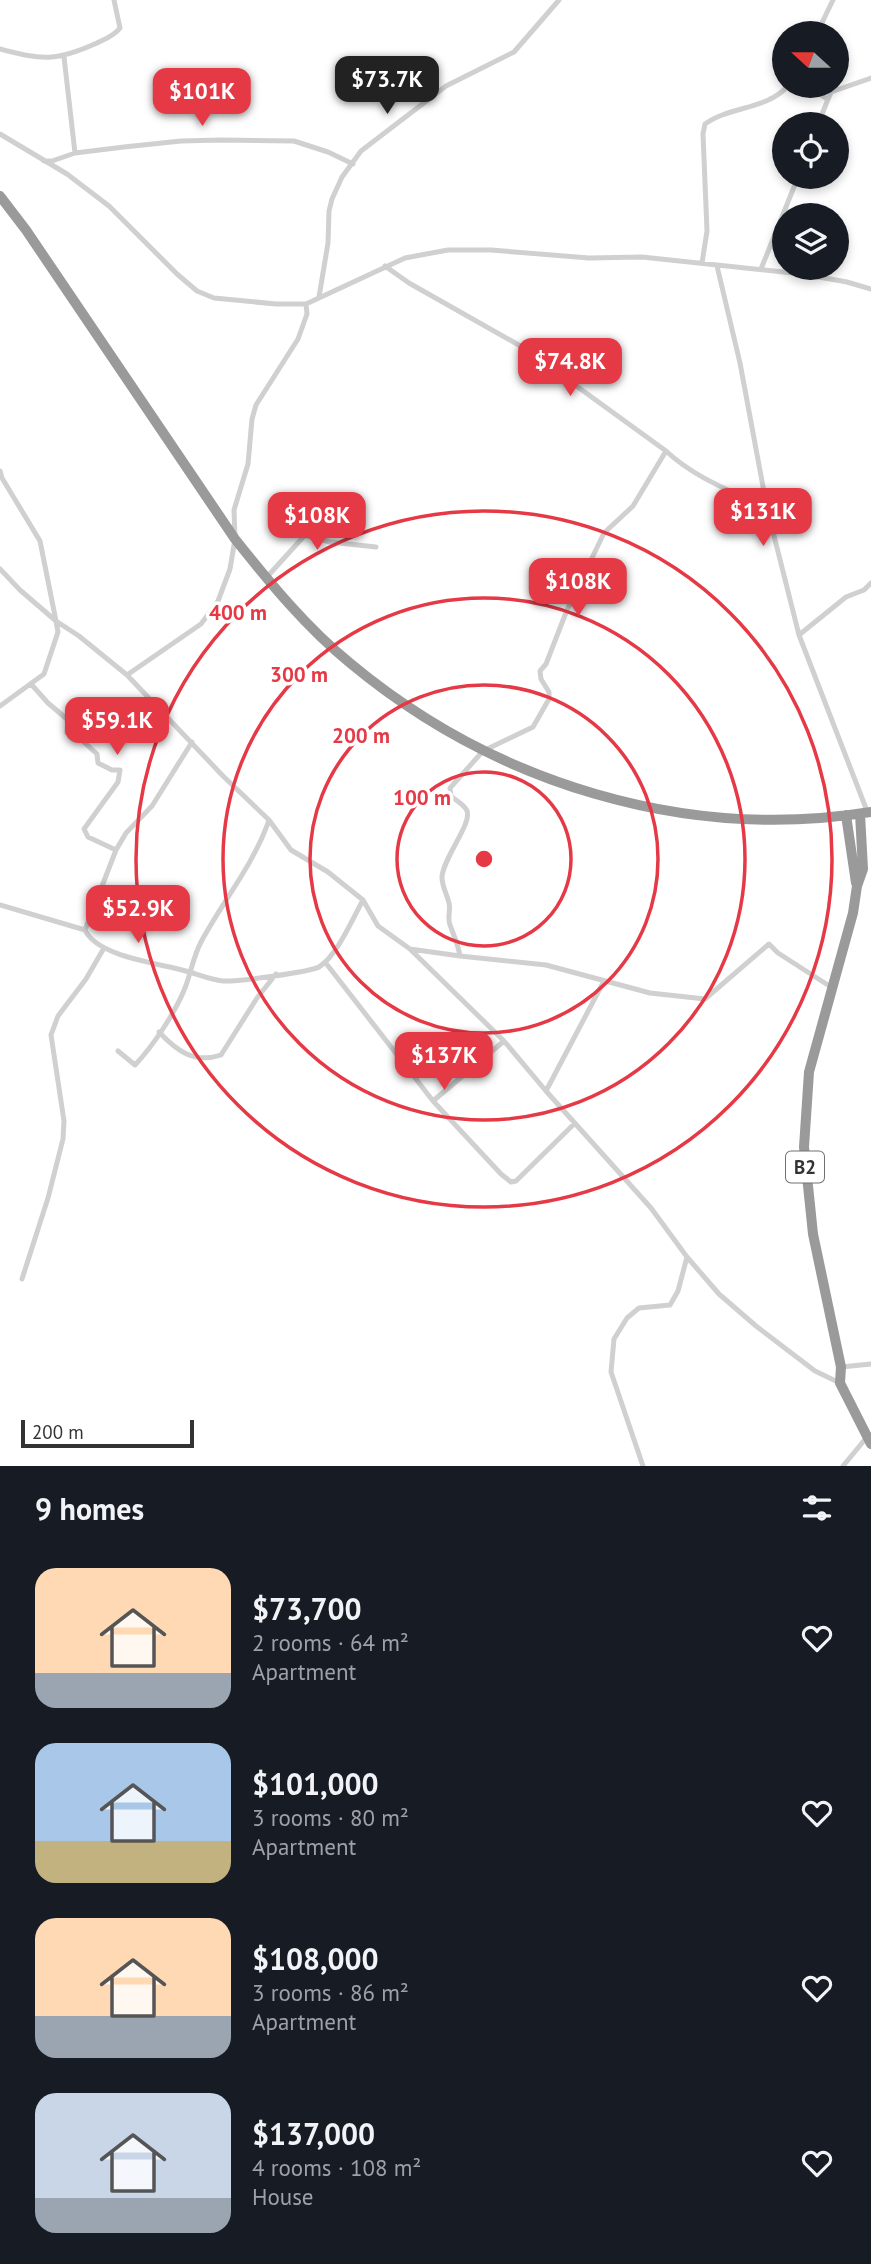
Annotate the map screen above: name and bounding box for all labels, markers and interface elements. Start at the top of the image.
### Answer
north arrow [772,21,849,98]
map controls [772,21,849,280]
pin: $73.7K [330,57,444,116]
text: $73.7K [351,64,423,93]
pin: $101K [153,68,251,128]
text: $101K [169,76,235,105]
button: locate [772,112,849,189]
button: layers [772,203,849,280]
pin: $74.8K [513,338,627,398]
text: $74.8K [534,346,606,375]
pin: $131K [714,489,812,548]
pin: $108K [268,492,366,552]
text: $131K [730,496,796,525]
text: $108K [284,500,350,529]
pin: $108K [529,558,627,618]
text: $108K [545,566,611,595]
text: 400 m [209,599,267,626]
text: 300 m [270,661,328,688]
pin: $59.1K [60,698,174,757]
text: $59.1K [81,705,153,734]
text: 200 m [332,722,390,749]
text: 100 m [393,784,451,811]
centre of rings [472,847,496,871]
pin: $52.9K [81,886,195,945]
text: $52.9K [102,893,174,922]
pin: $137K [395,1032,493,1092]
text: $137K [411,1040,477,1069]
road number: B2 [786,1152,824,1182]
scale bar [21,1417,194,1449]
text: 200 m [32,1420,84,1444]
text: 9 homes [35,1489,144,1528]
icon: filters [798,1489,836,1527]
text: $73,700 [252,1589,362,1628]
icon: home [91,1596,175,1680]
icon: heart [798,1619,836,1657]
text: 2 rooms · 64 m² [252,1628,409,1657]
text: Apartment [252,1657,356,1686]
text: $101,000 [252,1764,379,1803]
icon: home [91,1771,175,1855]
icon: heart [798,1794,836,1832]
text: 3 rooms · 80 m² [252,1803,409,1832]
text: Apartment [252,1832,356,1861]
text: $108,000 [252,1939,379,1978]
icon: home [91,1946,175,2030]
icon: heart [798,1969,836,2007]
text: 3 rooms · 86 m² [252,1978,409,2007]
text: Apartment [252,2007,356,2036]
text: $137,000 [252,2114,375,2153]
icon: home [91,2121,175,2205]
icon: heart [798,2144,836,2182]
text: 4 rooms · 108 m² [252,2153,421,2182]
text: House [252,2182,314,2211]

